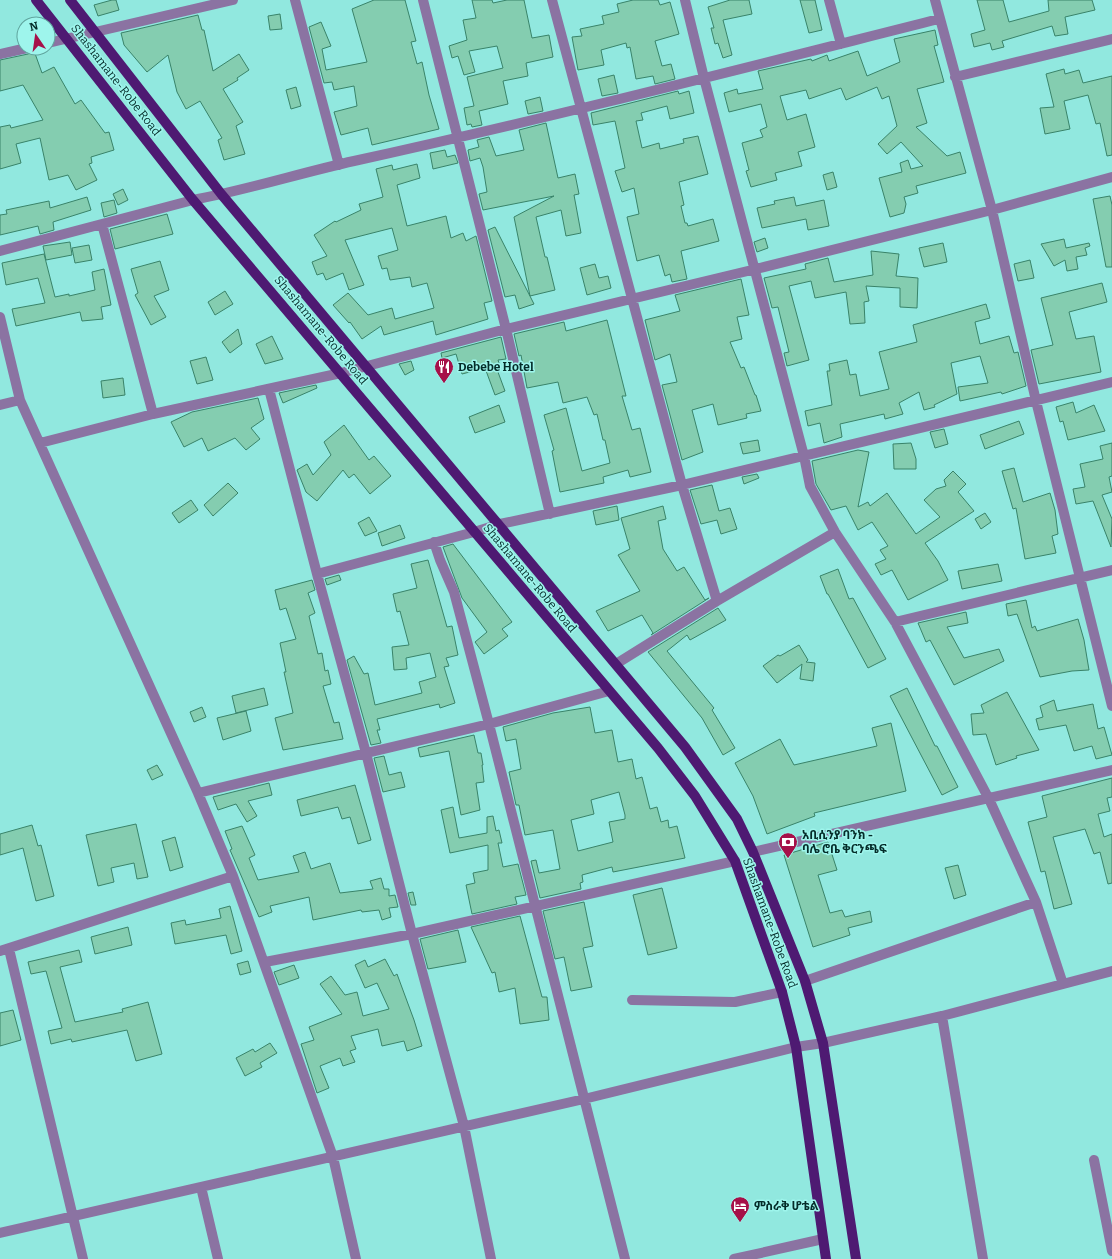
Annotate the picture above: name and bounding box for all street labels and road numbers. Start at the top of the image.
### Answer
street label: Shashamane-Robe Road [68,22,164,138]
street label: Shashamane-Robe Road [272,273,370,387]
street label: Shashamane-Robe Road [481,521,579,635]
street label: Shashamane-Robe Road [740,856,800,990]

